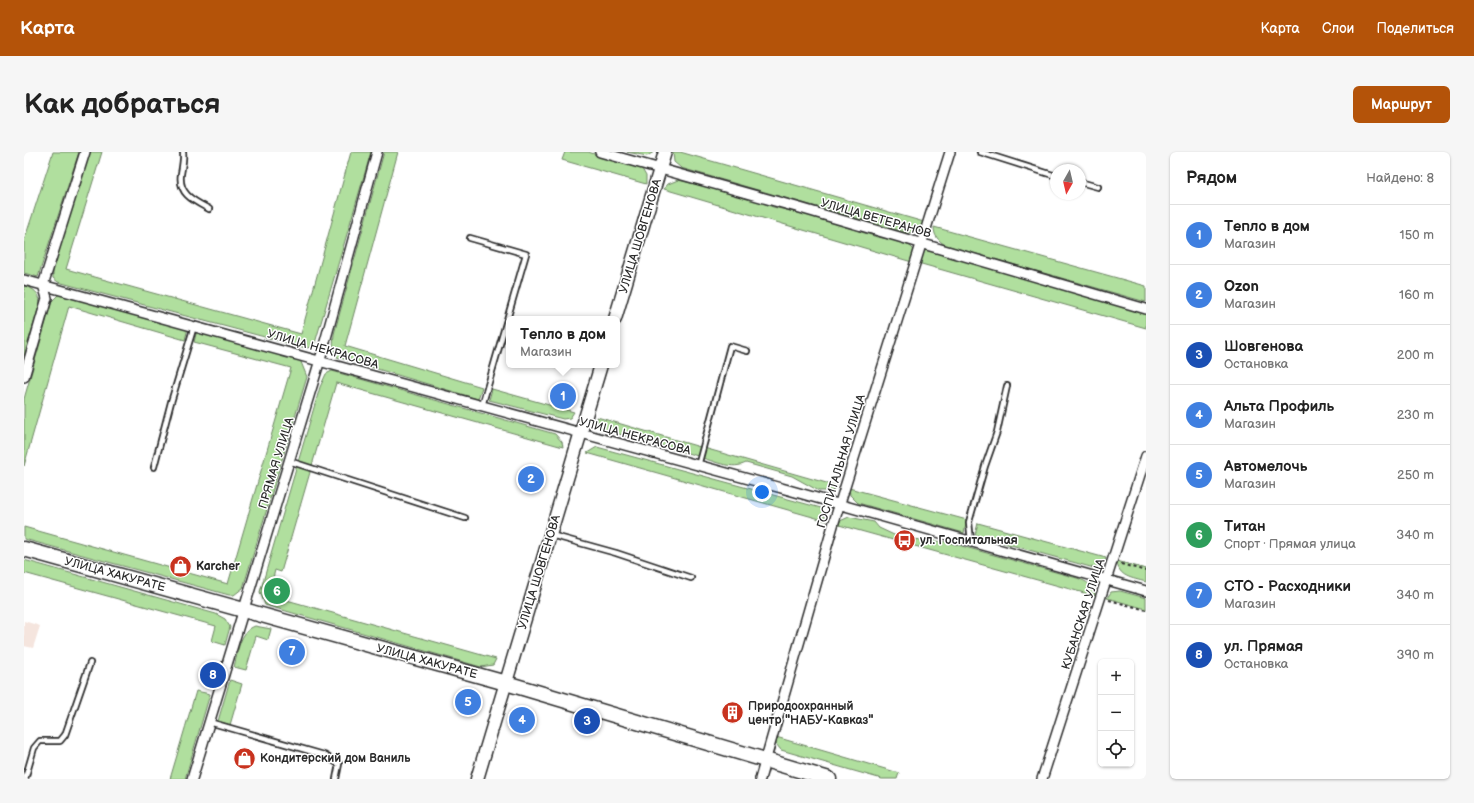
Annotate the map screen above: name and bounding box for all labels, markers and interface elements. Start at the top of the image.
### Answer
text: Карта [20,17,74,40]
text: Карта [1260,20,1300,37]
text: Слои [1322,20,1354,37]
text: Поделиться [1376,20,1454,37]
button: Маршрут [1353,86,1450,123]
text: Как добраться [24,88,221,121]
north arrow [1050,164,1086,200]
text: Рядом [1186,168,1237,188]
text: Найдено: 8 [1366,170,1434,186]
street label: УЛИЦА ШОВГЕНОВА [616,177,665,295]
street label: УЛИЦА ВЕТЕРАНОВ [819,196,933,242]
text: Тепло в дом [1224,217,1310,236]
text: 1 [1196,227,1202,243]
text: 150 m [1400,227,1434,243]
text: Магазин [1224,236,1276,252]
text: Ozon [1224,277,1259,296]
text: 2 [1195,287,1203,303]
text: 160 m [1399,287,1434,303]
text: Магазин [1224,296,1276,312]
popup [506,316,620,368]
text: Тепло в дом [520,325,606,344]
street label: УЛИЦА НЕКРАСОВА [266,326,381,373]
text: Шовгенова [1224,337,1303,356]
text: Магазин [520,344,572,360]
text: 3 [1195,347,1203,363]
text: 200 m [1397,347,1434,363]
text: Остановка [1224,356,1289,372]
pin: 1 [550,381,576,411]
street label: ГОСПИТАЛЬНАЯ УЛИЦА [814,392,869,530]
text: Альта Профиль [1224,397,1334,416]
text: 4 [1195,407,1203,423]
text: 230 m [1397,407,1434,423]
street label: УЛИЦА НЕКРАСОВА [577,414,693,459]
street label: ПРЯМАЯ УЛИЦА [255,415,298,511]
text: Магазин [1224,416,1276,432]
text: Автомелочь [1224,457,1307,476]
pin: 2 [518,464,544,494]
text: 5 [1195,467,1203,483]
text: 250 m [1397,467,1434,483]
text: Магазин [1224,476,1276,492]
your location [752,482,772,502]
street label: УЛИЦА ШОВГЕНОВА [515,513,564,631]
text: Титан [1224,517,1266,536]
bus stop icon: ул. Госпитальная [891,527,917,553]
text: 6 [1195,527,1203,543]
text: 340 m [1396,527,1434,543]
place label: ул. Госпитальная [920,533,1018,548]
text: Спорт · Прямая улица [1224,536,1356,552]
shop icon: Karcher [168,553,194,579]
street label: УЛИЦА ХАКУРАТЕ [63,554,167,595]
street label: КУБАНСКАЯ УЛИЦА [1058,556,1109,671]
place label: Karcher [196,559,240,574]
pin: 6 [264,576,290,606]
text: СТО - Расходники [1224,577,1351,596]
text: 7 [1195,587,1203,603]
text: 340 m [1396,587,1434,603]
text: Магазин [1224,596,1276,612]
pin: 7 [279,637,305,667]
text: ул. Прямая [1224,637,1303,656]
street label: УЛИЦА ХАКУРАТЕ [375,641,479,682]
text: 8 [1195,647,1203,663]
text: 390 m [1397,647,1434,663]
text: Остановка [1224,656,1289,672]
map controls [1098,659,1134,767]
button: + [1098,659,1134,695]
pin: 8 [200,660,226,690]
pin: 5 [455,687,481,717]
button: − [1098,695,1134,731]
place label: Природоохранный центр "НАБУ-Кавказ" [748,699,874,728]
building icon: Природоохранный центр "НАБУ-Кавказ" [719,700,745,726]
pin: 4 [509,705,535,735]
pin: 3 [574,706,600,736]
button: locate [1098,731,1134,767]
shop icon: Кондитерский дом Ваниль [231,745,257,771]
place label: Кондитерский дом Ваниль [260,751,411,766]

